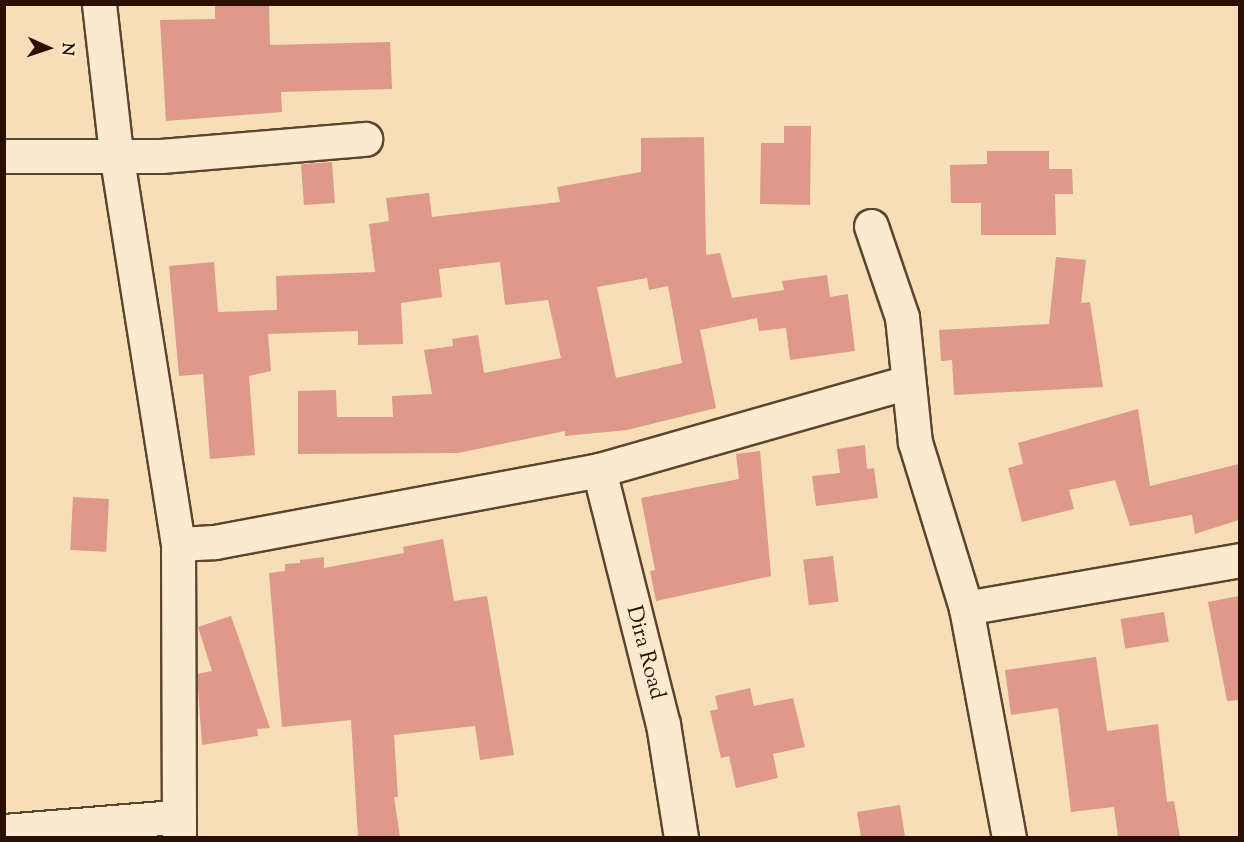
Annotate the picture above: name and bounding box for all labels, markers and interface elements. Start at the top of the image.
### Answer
north arrow [18,18,78,78]
text: N [55,42,78,56]
street label: Dira Road [619,603,669,703]

